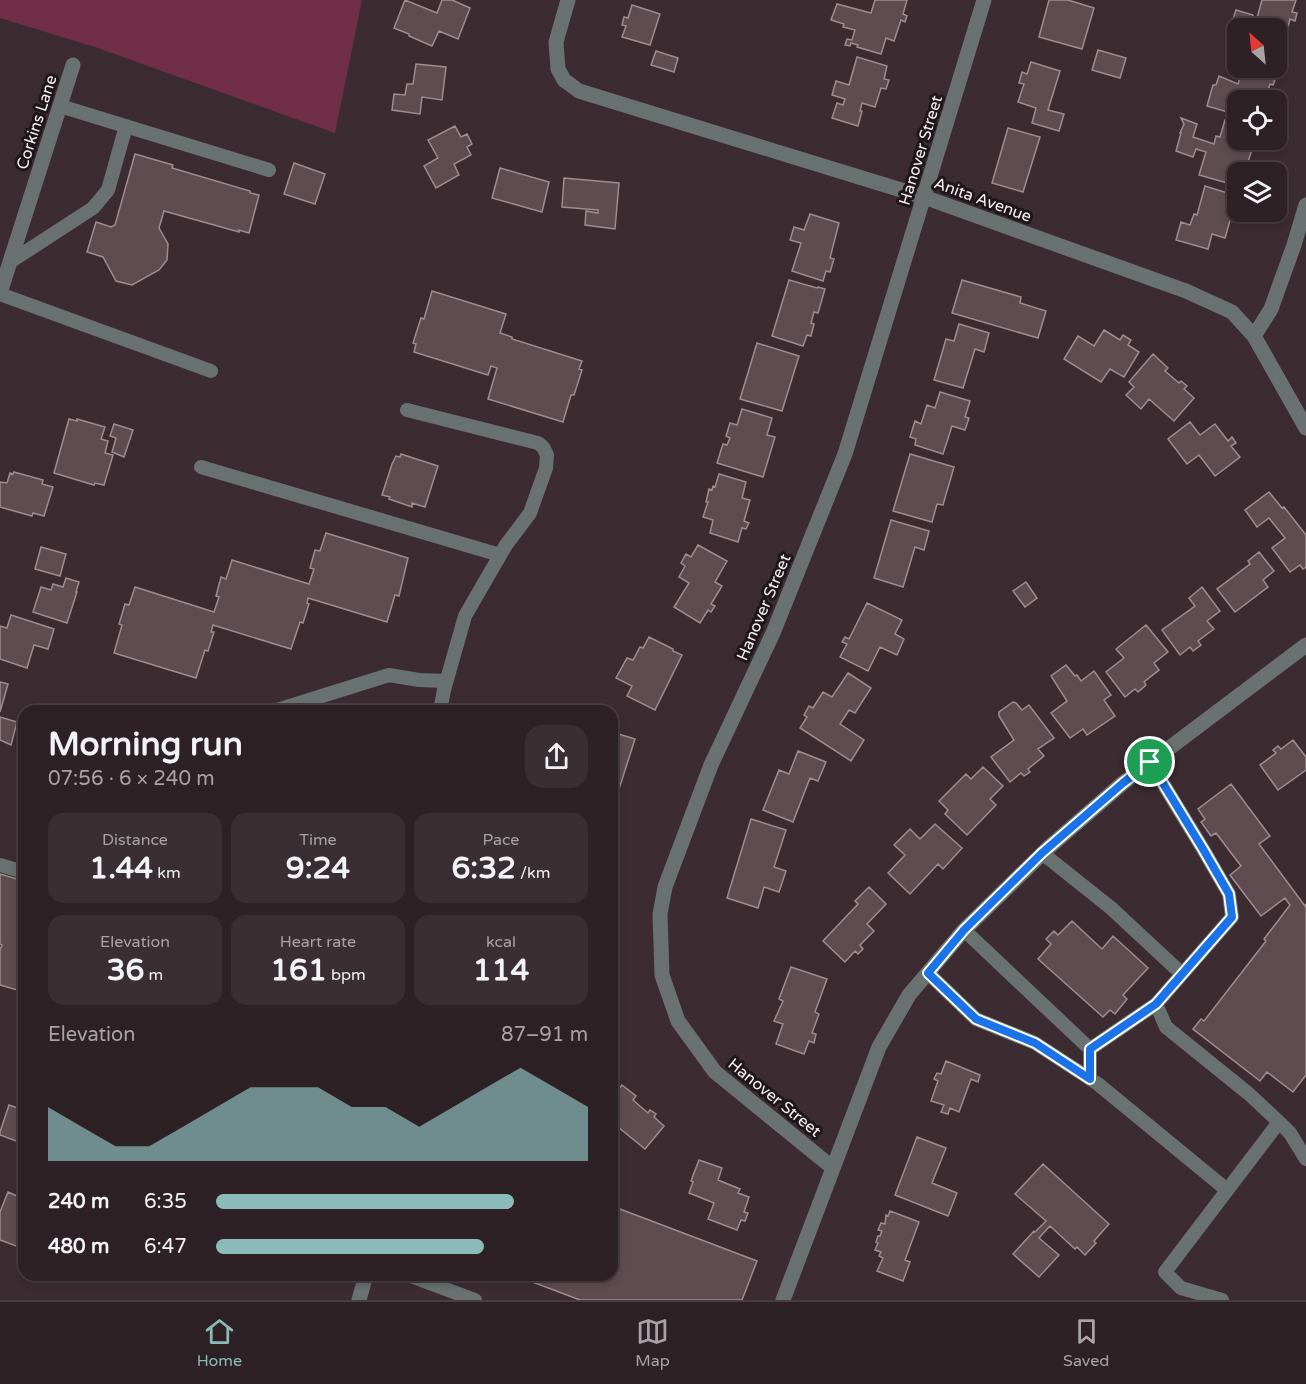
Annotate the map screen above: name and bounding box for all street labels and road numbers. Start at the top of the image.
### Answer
street label: Corkins Lane [12,73,62,172]
street label: Hanover Street [895,93,947,208]
street label: Anita Avenue [931,173,1034,227]
street label: Hanover Street [732,551,795,664]
street label: Hanover Street [724,1054,825,1141]

